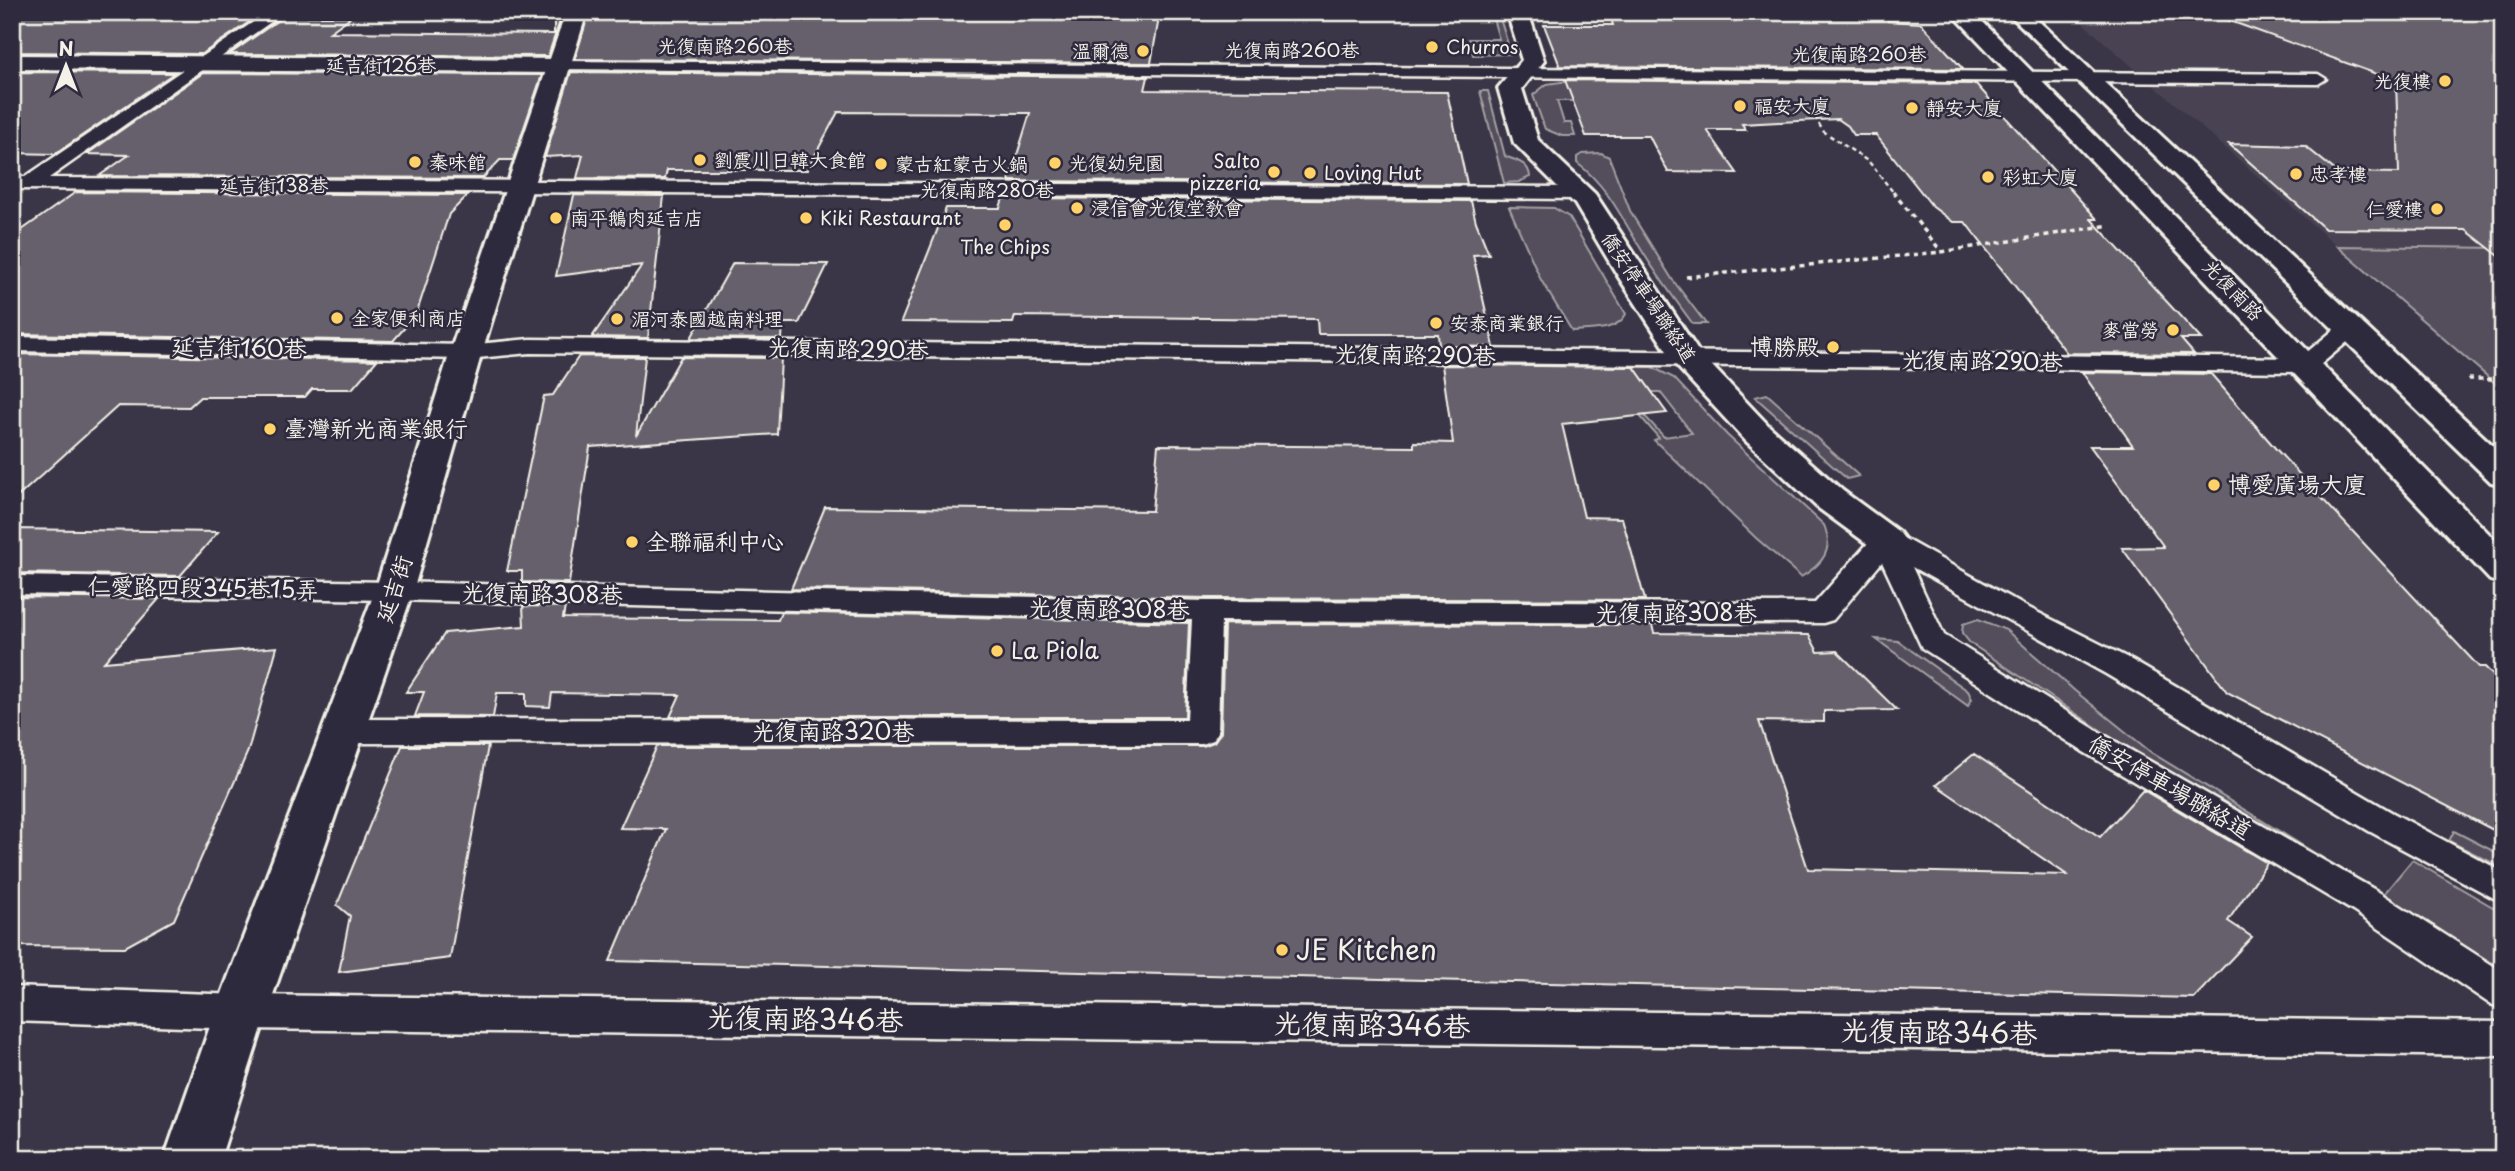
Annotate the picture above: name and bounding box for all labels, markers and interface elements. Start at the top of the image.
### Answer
street label: 光復南路260巷 [658,31,792,59]
north arrow [32,32,102,102]
place label: Churros [1446,32,1519,60]
text: N [58,34,74,62]
street label: 光復南路260巷 [1225,35,1359,63]
place label: 溫爾德 [1072,36,1129,64]
marker: Churros [1424,39,1440,55]
street label: 光復南路260巷 [1792,39,1926,67]
marker: 溫爾德 [1135,43,1151,59]
street label: 延吉街126巷 [326,50,436,78]
place label: 光復樓 [2374,66,2431,94]
marker: 光復樓 [2437,73,2453,89]
place label: 福安大廈 [1754,91,1830,119]
place label: 靜安大廈 [1926,93,2002,121]
marker: 福安大廈 [1732,98,1748,114]
marker: 靜安大廈 [1904,100,1920,116]
place label: 劉震川日韓大食館 [714,145,866,173]
place label: Salto pizzeria [1189,146,1260,196]
place label: 秦味館 [429,147,486,175]
place label: 光復幼兒園 [1069,148,1164,176]
place label: 蒙古紅蒙古火鍋 [895,149,1028,177]
marker: 劉震川日韓大食館 [692,152,708,168]
marker: 秦味館 [407,154,423,170]
marker: 光復幼兒園 [1047,155,1063,171]
marker: 蒙古紅蒙古火鍋 [873,156,889,172]
place label: Loving Hut [1324,158,1422,186]
place label: 忠孝樓 [2310,159,2367,187]
place label: 彩虹大廈 [2002,162,2078,190]
marker: Salto pizzeria [1266,164,1282,180]
marker: Loving Hut [1302,165,1318,181]
marker: 忠孝樓 [2288,166,2304,182]
marker: 彩虹大廈 [1980,169,1996,185]
street label: 延吉街138巷 [219,170,329,198]
street label: 光復南路280巷 [920,175,1054,203]
place label: 浸信會光復堂教會 [1091,193,1243,221]
place label: 仁愛樓 [2366,194,2423,222]
marker: 浸信會光復堂教會 [1069,200,1085,216]
marker: 仁愛樓 [2429,201,2445,217]
place label: 南平鵝肉延吉店 [570,203,703,231]
place label: Kiki Restaurant [820,203,961,231]
marker: 南平鵝肉延吉店 [548,210,564,226]
marker: Kiki Restaurant [798,210,814,226]
marker: The Chips [997,217,1013,233]
street label: 僑安停車場聯絡道 [1596,226,1704,367]
place label: The Chips [960,232,1050,260]
street label: 光復南路 [2197,252,2270,326]
place label: 全家便利商店 [351,303,465,331]
place label: 湄河泰國越南料理 [631,304,783,332]
place label: 安泰商業銀行 [1450,308,1564,336]
marker: 全家便利商店 [329,310,345,326]
marker: 湄河泰國越南料理 [609,311,625,327]
marker: 安泰商業銀行 [1428,315,1444,331]
place label: 麥當勞 [2102,315,2159,343]
marker: 麥當勞 [2165,322,2181,338]
street label: 延吉街160巷 [171,328,308,365]
place label: 博勝殿 [1750,328,1819,363]
street label: 光復南路290巷 [767,329,930,366]
street label: 光復南路290巷 [1334,335,1497,372]
marker: 博勝殿 [1825,339,1841,355]
street label: 光復南路290巷 [1901,341,2064,378]
place label: 臺灣新光商業銀行 [284,410,468,445]
marker: 臺灣新光商業銀行 [262,421,278,437]
place label: 博愛廣場大廈 [2228,466,2366,501]
marker: 博愛廣場大廈 [2206,477,2222,493]
place label: 全聯福利中心 [646,523,784,558]
marker: 全聯福利中心 [624,534,640,550]
street label: 延吉街 [365,550,420,627]
street label: 仁愛路四段345巷15弄 [87,567,319,606]
street label: 光復南路308巷 [461,574,624,611]
street label: 光復南路308巷 [1028,589,1191,626]
street label: 光復南路308巷 [1595,594,1758,629]
place label: La Piola [1011,632,1100,667]
marker: La Piola [989,643,1005,659]
street label: 光復南路320巷 [752,713,915,748]
street label: 僑安停車場聯絡道 [2082,725,2259,847]
place label: JE Kitchen [1296,927,1437,970]
marker: JE Kitchen [1274,942,1290,958]
street label: 光復南路346巷 [706,994,905,1041]
street label: 光復南路346巷 [1273,1000,1472,1047]
street label: 光復南路346巷 [1840,1007,2039,1054]

